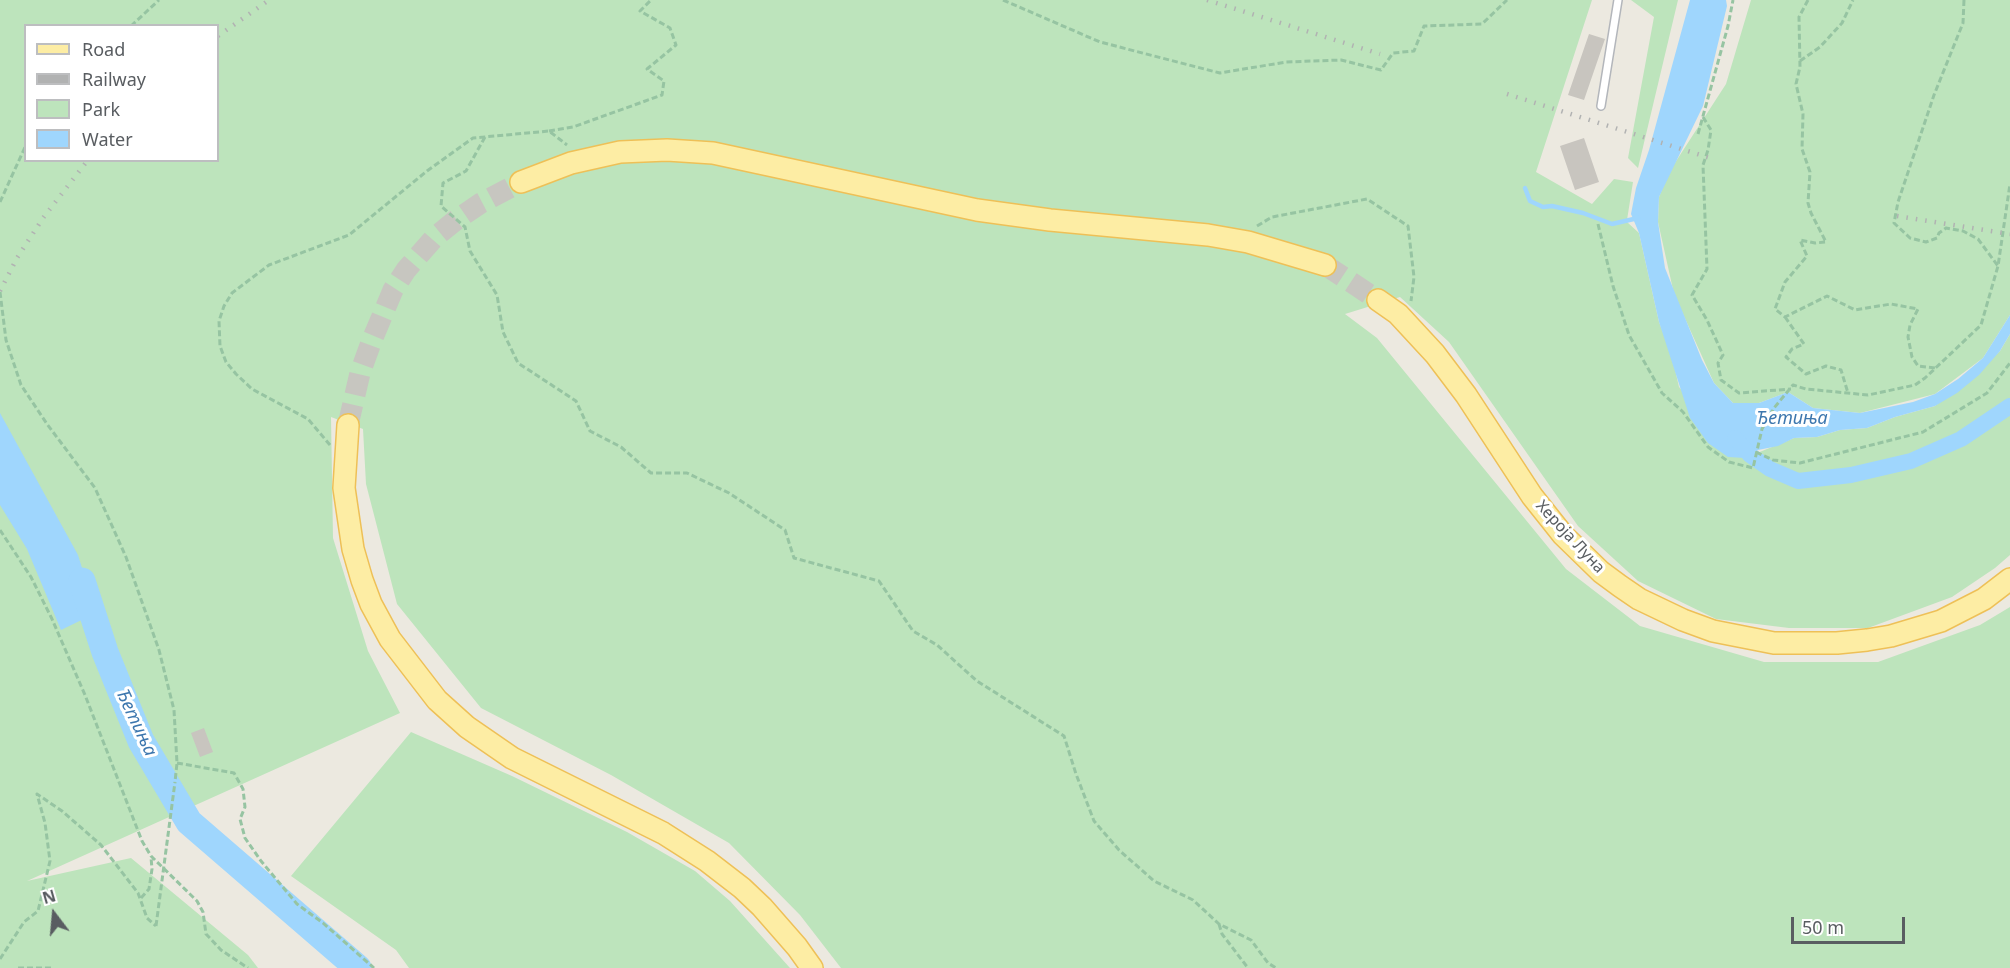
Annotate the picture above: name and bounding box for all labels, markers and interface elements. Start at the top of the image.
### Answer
legend [24,24,219,162]
text: Road [82,37,125,61]
text: Railway [82,67,146,91]
text: Park [82,97,120,121]
text: Water [82,127,133,151]
water label: Ђетиња [1756,408,1828,430]
street label: Хероја Луна [1531,497,1609,577]
water label: Ђетиња [111,686,161,760]
north arrow [24,884,84,944]
text: N [40,884,58,909]
scale bar [1794,905,1908,943]
text: 50 m [1802,915,1844,939]

